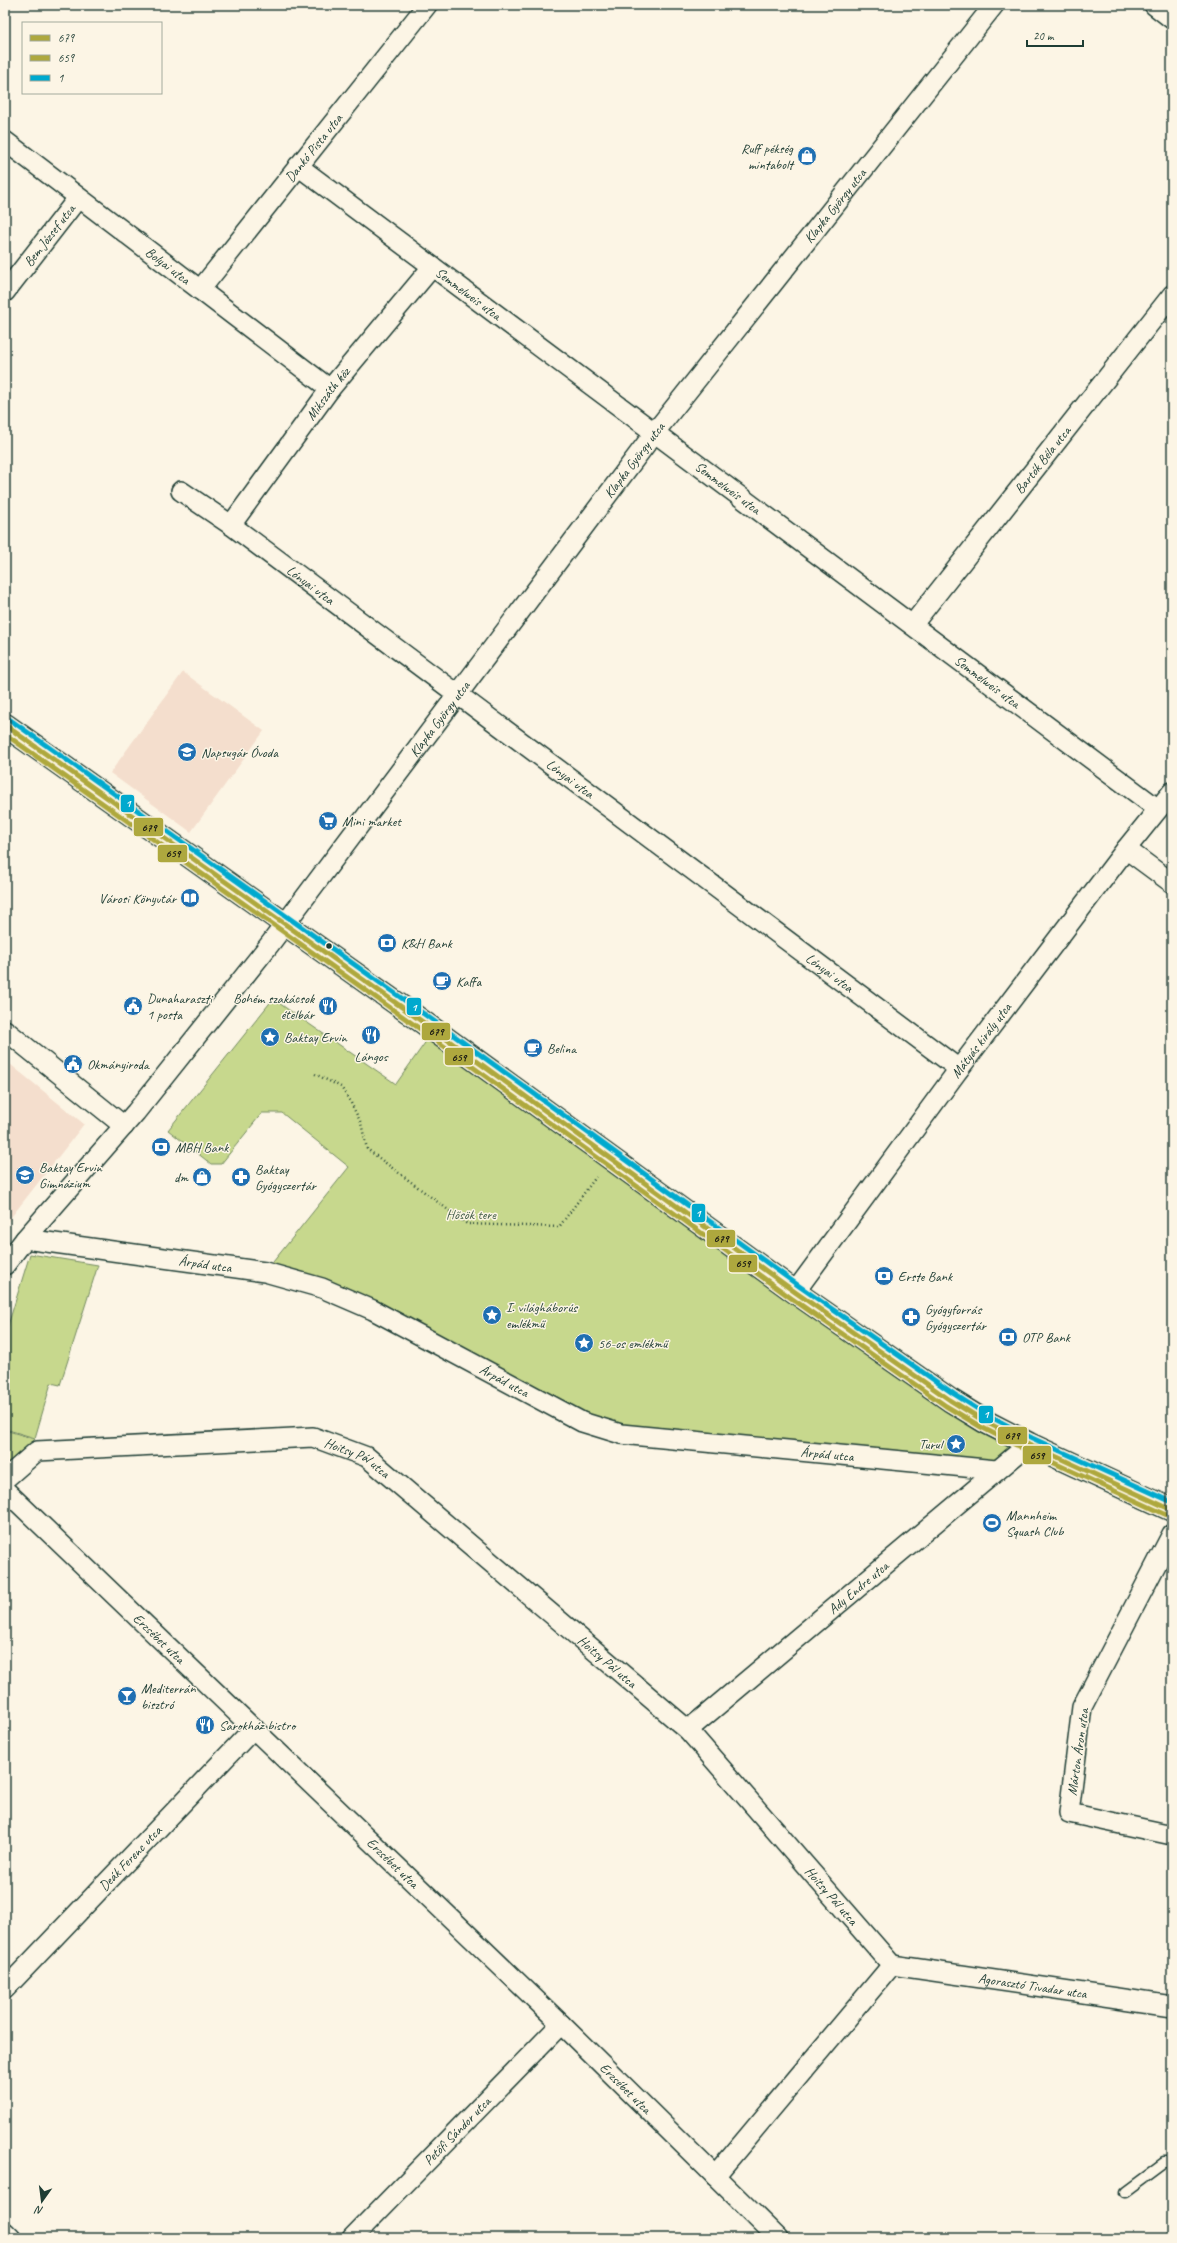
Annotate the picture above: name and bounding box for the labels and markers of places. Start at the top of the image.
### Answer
place label: Ruff pékség mintabolt [741,140,795,173]
shop icon: Ruff pékség mintabolt [796,145,818,167]
school or university icon: Napsugár Óvoda [176,741,198,763]
place label: Napsugár Óvoda [201,744,279,761]
supermarket icon: Mini market [317,810,339,832]
place label: Mini market [342,813,402,830]
library icon: Városi Könyvtár [179,887,201,909]
place label: Városi Könyvtár [99,890,178,907]
bank icon: K&H Bank [376,932,398,954]
place label: K&H Bank [401,935,453,952]
unlabelled marker [324,941,334,951]
cafe icon: Kaffa [431,970,453,992]
place label: Kaffa [456,973,483,990]
place label: Dunaharaszti 1 posta [147,990,214,1023]
place label: Bohém szakácsok ételbár [233,990,316,1023]
public building icon: Dunaharaszti 1 posta [122,995,144,1017]
restaurant icon: Bohém szakácsok ételbár [317,995,339,1017]
restaurant icon: Lángos [360,1024,382,1046]
place icon: Baktay Ervin [259,1026,281,1048]
place label: Baktay Ervin [284,1029,348,1046]
cafe icon: Belina [522,1037,544,1059]
place label: Belina [547,1040,577,1057]
place label: Lángos [354,1048,389,1065]
public building icon: Okmányiroda [62,1053,84,1075]
place label: Okmányiroda [87,1056,150,1073]
bank icon: MBH Bank [150,1136,172,1158]
place label: MBH Bank [175,1139,229,1156]
place label: Baktay Ervin Gimnázium [39,1159,103,1192]
place label: Baktay Gyógyszertár [255,1161,318,1194]
school or university icon: Baktay Ervin Gimnázium [14,1164,36,1186]
shop icon: dm [191,1166,213,1188]
pharmacy icon: Baktay Gyógyszertár [230,1166,252,1188]
place label: dm [174,1169,189,1186]
bank icon: Erste Bank [873,1265,895,1287]
place label: Erste Bank [898,1268,953,1285]
place label: I. világháborús emlékmű [506,1299,578,1332]
place label: Gyógyforrás Gyógyszertár [925,1301,988,1334]
place icon: I. világháborús emlékmű [481,1304,503,1326]
pharmacy icon: Gyógyforrás Gyógyszertár [900,1306,922,1328]
bank icon: OTP Bank [997,1326,1019,1348]
place label: OTP Bank [1022,1329,1071,1346]
place icon: 56-os emlékmű [573,1332,595,1354]
place label: 56-os emlékmű [598,1335,670,1352]
place icon: Turul [945,1433,967,1455]
place label: Turul [919,1436,945,1453]
place label: Mannheim Squash Club [1006,1507,1064,1540]
sports icon: Mannheim Squash Club [981,1512,1003,1534]
place label: Mediterrán bisztró [141,1680,196,1713]
bar icon: Mediterrán bisztró [116,1685,138,1707]
restaurant icon: Sarokház bistro [194,1714,216,1736]
place label: Sarokház bistro [219,1717,297,1734]

